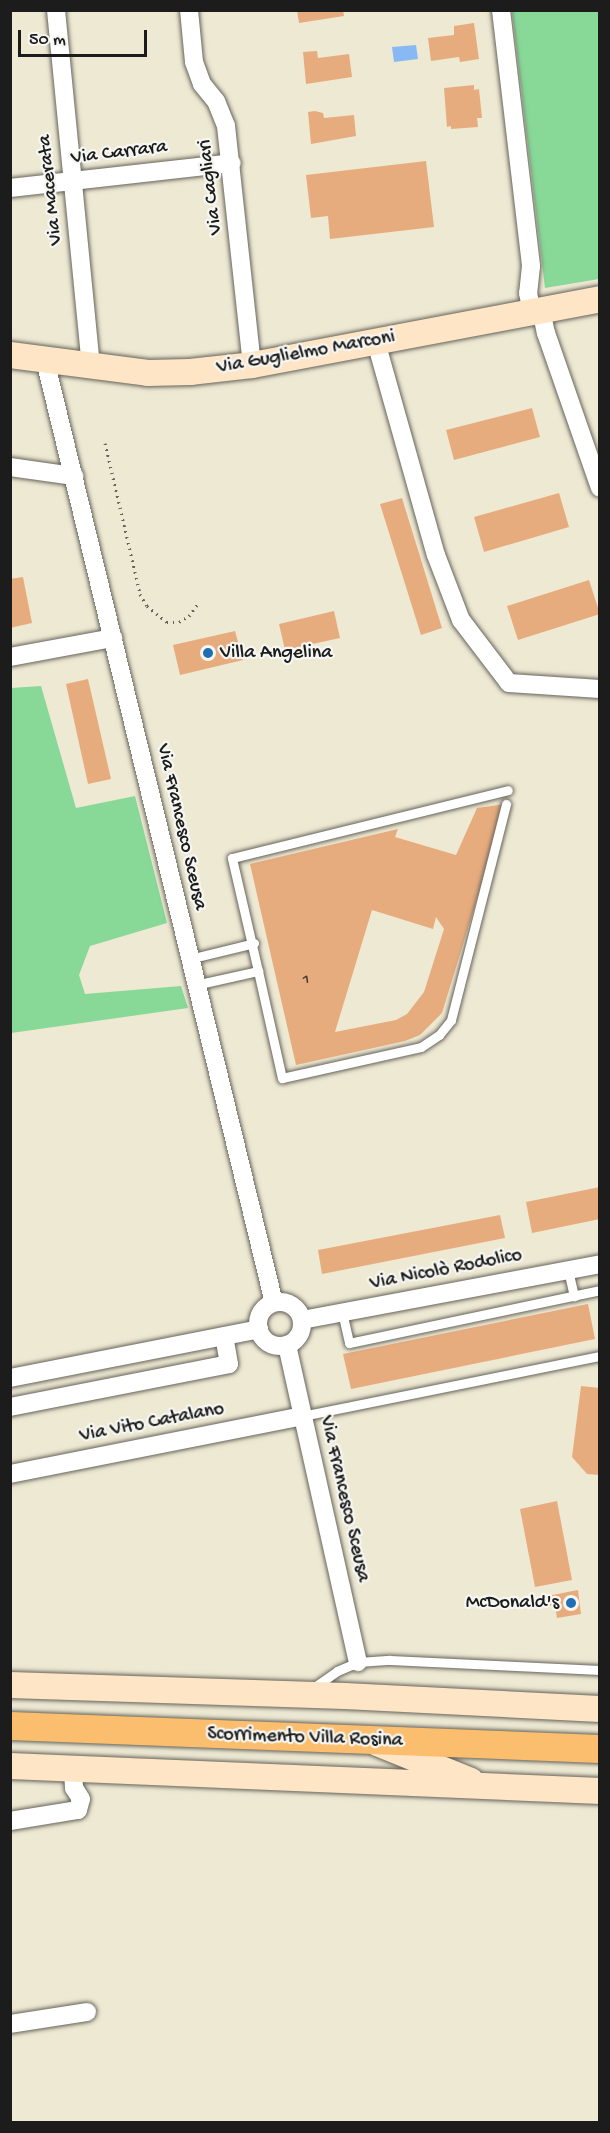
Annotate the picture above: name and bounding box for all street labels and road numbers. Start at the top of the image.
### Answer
street label: Via Macerata [33,134,69,246]
street label: Via Carrara [70,135,168,171]
street label: Via Cagliari [193,138,229,236]
street label: Via Guglielmo Marconi [215,326,397,380]
street label: Via Francesco Sceusa [150,742,212,912]
street label: Via Nicolò Rodolico [368,1244,524,1296]
street label: Via Vito Catalano [78,1397,226,1449]
street label: Via Francesco Sceusa [313,1414,375,1584]
street label: Scorrimento Villa Rosina [207,1723,403,1753]

